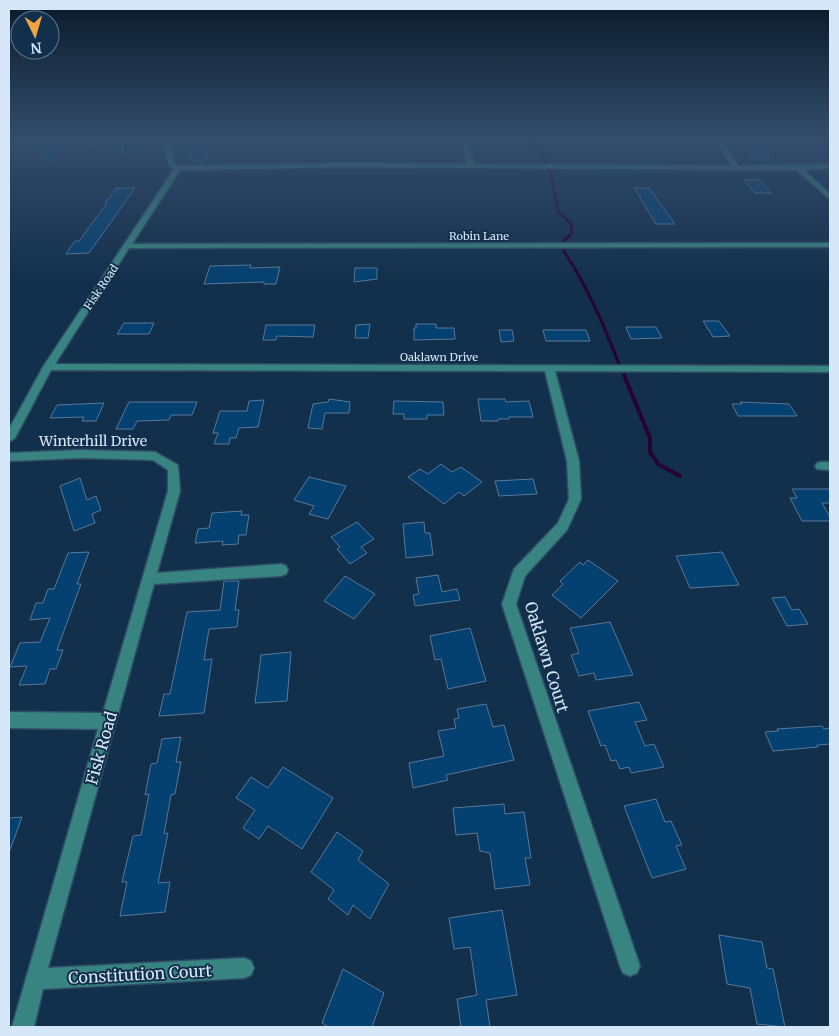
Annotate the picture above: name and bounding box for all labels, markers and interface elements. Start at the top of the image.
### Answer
north arrow [10,10,60,60]
text: N [30,39,42,57]
street label: Robin Lane [449,229,509,243]
street label: Fisk Road [81,261,121,312]
street label: Oaklawn Drive [400,350,478,364]
street label: Winterhill Drive [38,432,147,450]
street label: Oaklawn Court [521,599,574,716]
street label: Fisk Road [81,709,121,787]
street label: Constitution Court [68,960,213,988]

